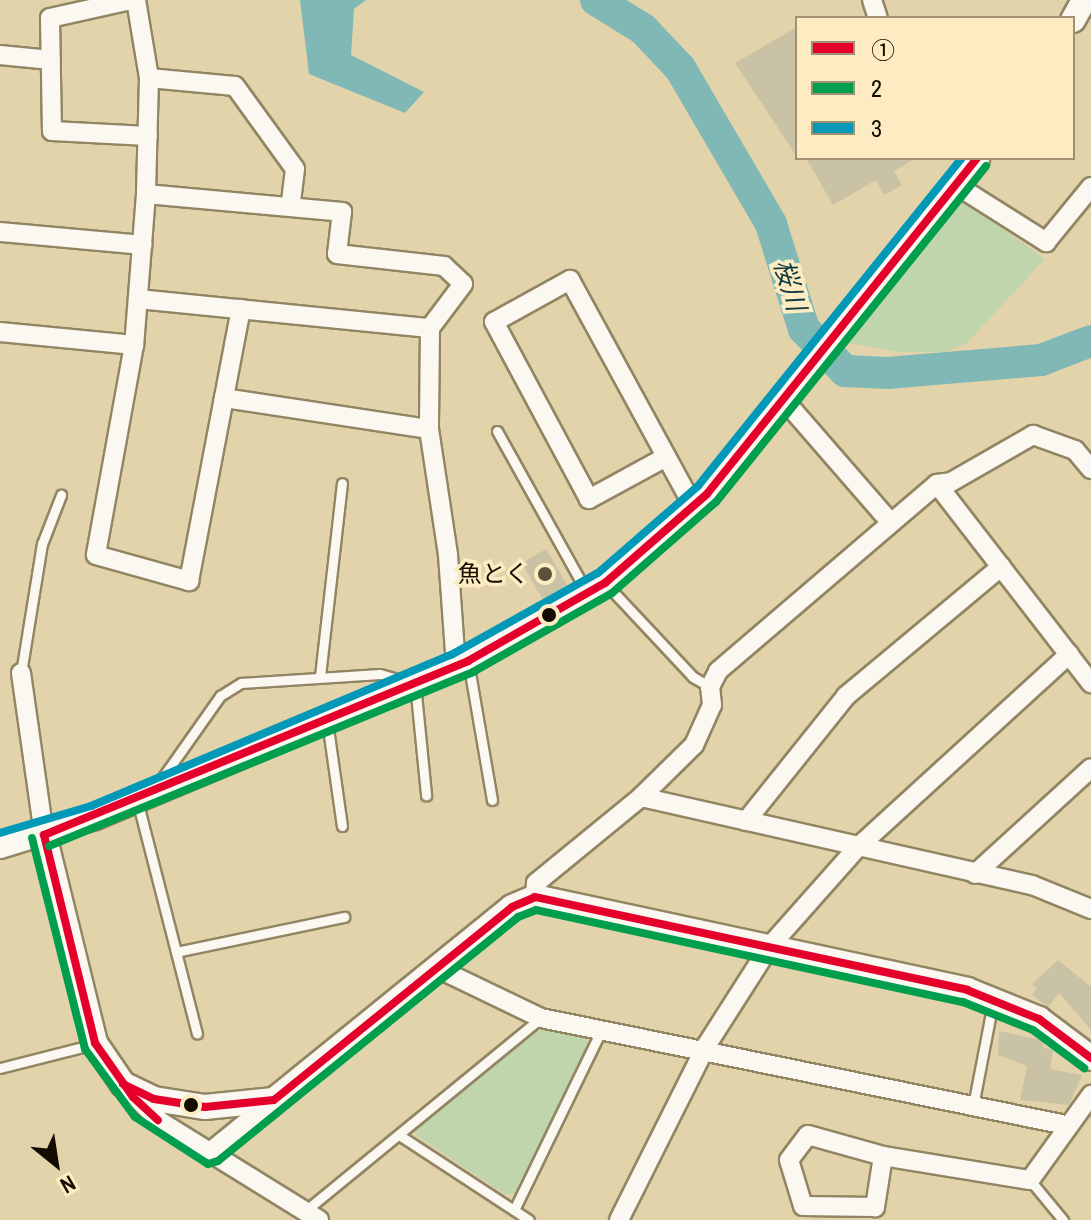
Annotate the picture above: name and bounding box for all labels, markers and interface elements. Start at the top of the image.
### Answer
legend [795,16,1075,160]
text: ① [871,34,895,66]
text: 2 [871,72,882,104]
text: 3 [871,112,882,144]
water label: 桜川 [767,256,813,314]
place label: 魚とく [457,560,529,588]
marker: 魚とく [536,565,554,583]
unlabelled marker [541,607,557,623]
unlabelled marker [183,1097,199,1113]
north arrow [16,1124,96,1204]
text: N [55,1169,81,1201]

